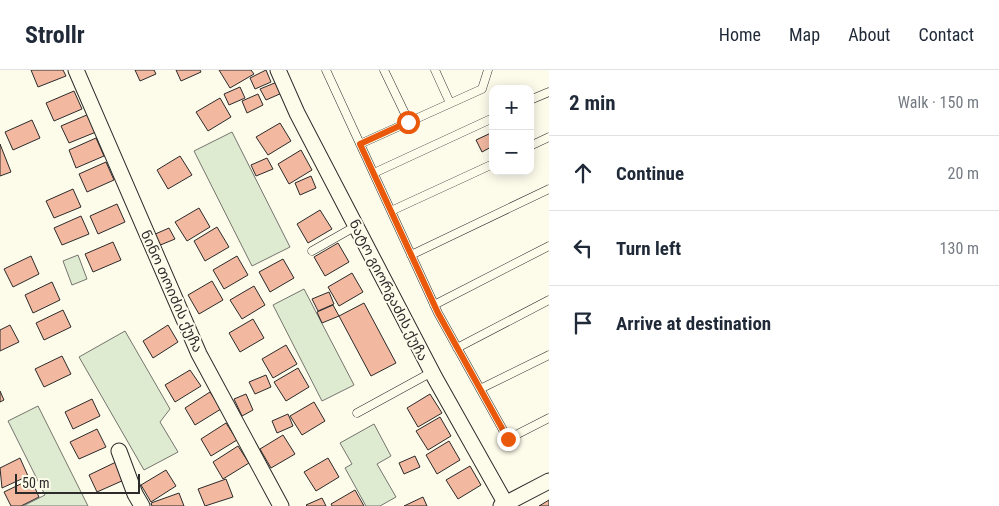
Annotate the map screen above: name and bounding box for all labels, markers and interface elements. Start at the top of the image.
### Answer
text: Strollr [25,21,85,49]
text: Home [719,24,761,45]
text: Map [789,24,820,45]
text: About [848,24,890,45]
text: Contact [918,24,974,45]
map controls [489,85,534,175]
button: + [489,85,534,130]
text: 2 min [569,91,616,115]
text: Walk · 150 m [898,93,979,112]
route start [397,111,420,134]
button: − [489,130,534,175]
icon: ahead [569,159,597,187]
text: Continue [616,162,684,185]
text: 20 m [947,164,979,183]
street label: ნატო გიორგაძის ქუჩა [345,217,432,364]
street label: ნინო თოიძის ქუჩა [137,227,206,355]
icon: left [569,234,597,262]
text: Turn left [616,237,681,260]
text: 130 m [940,239,979,258]
icon: arrive [569,309,597,337]
text: Arrive at destination [616,312,771,335]
route end [497,428,520,451]
scale bar [15,471,140,494]
text: 50 m [22,475,50,491]

